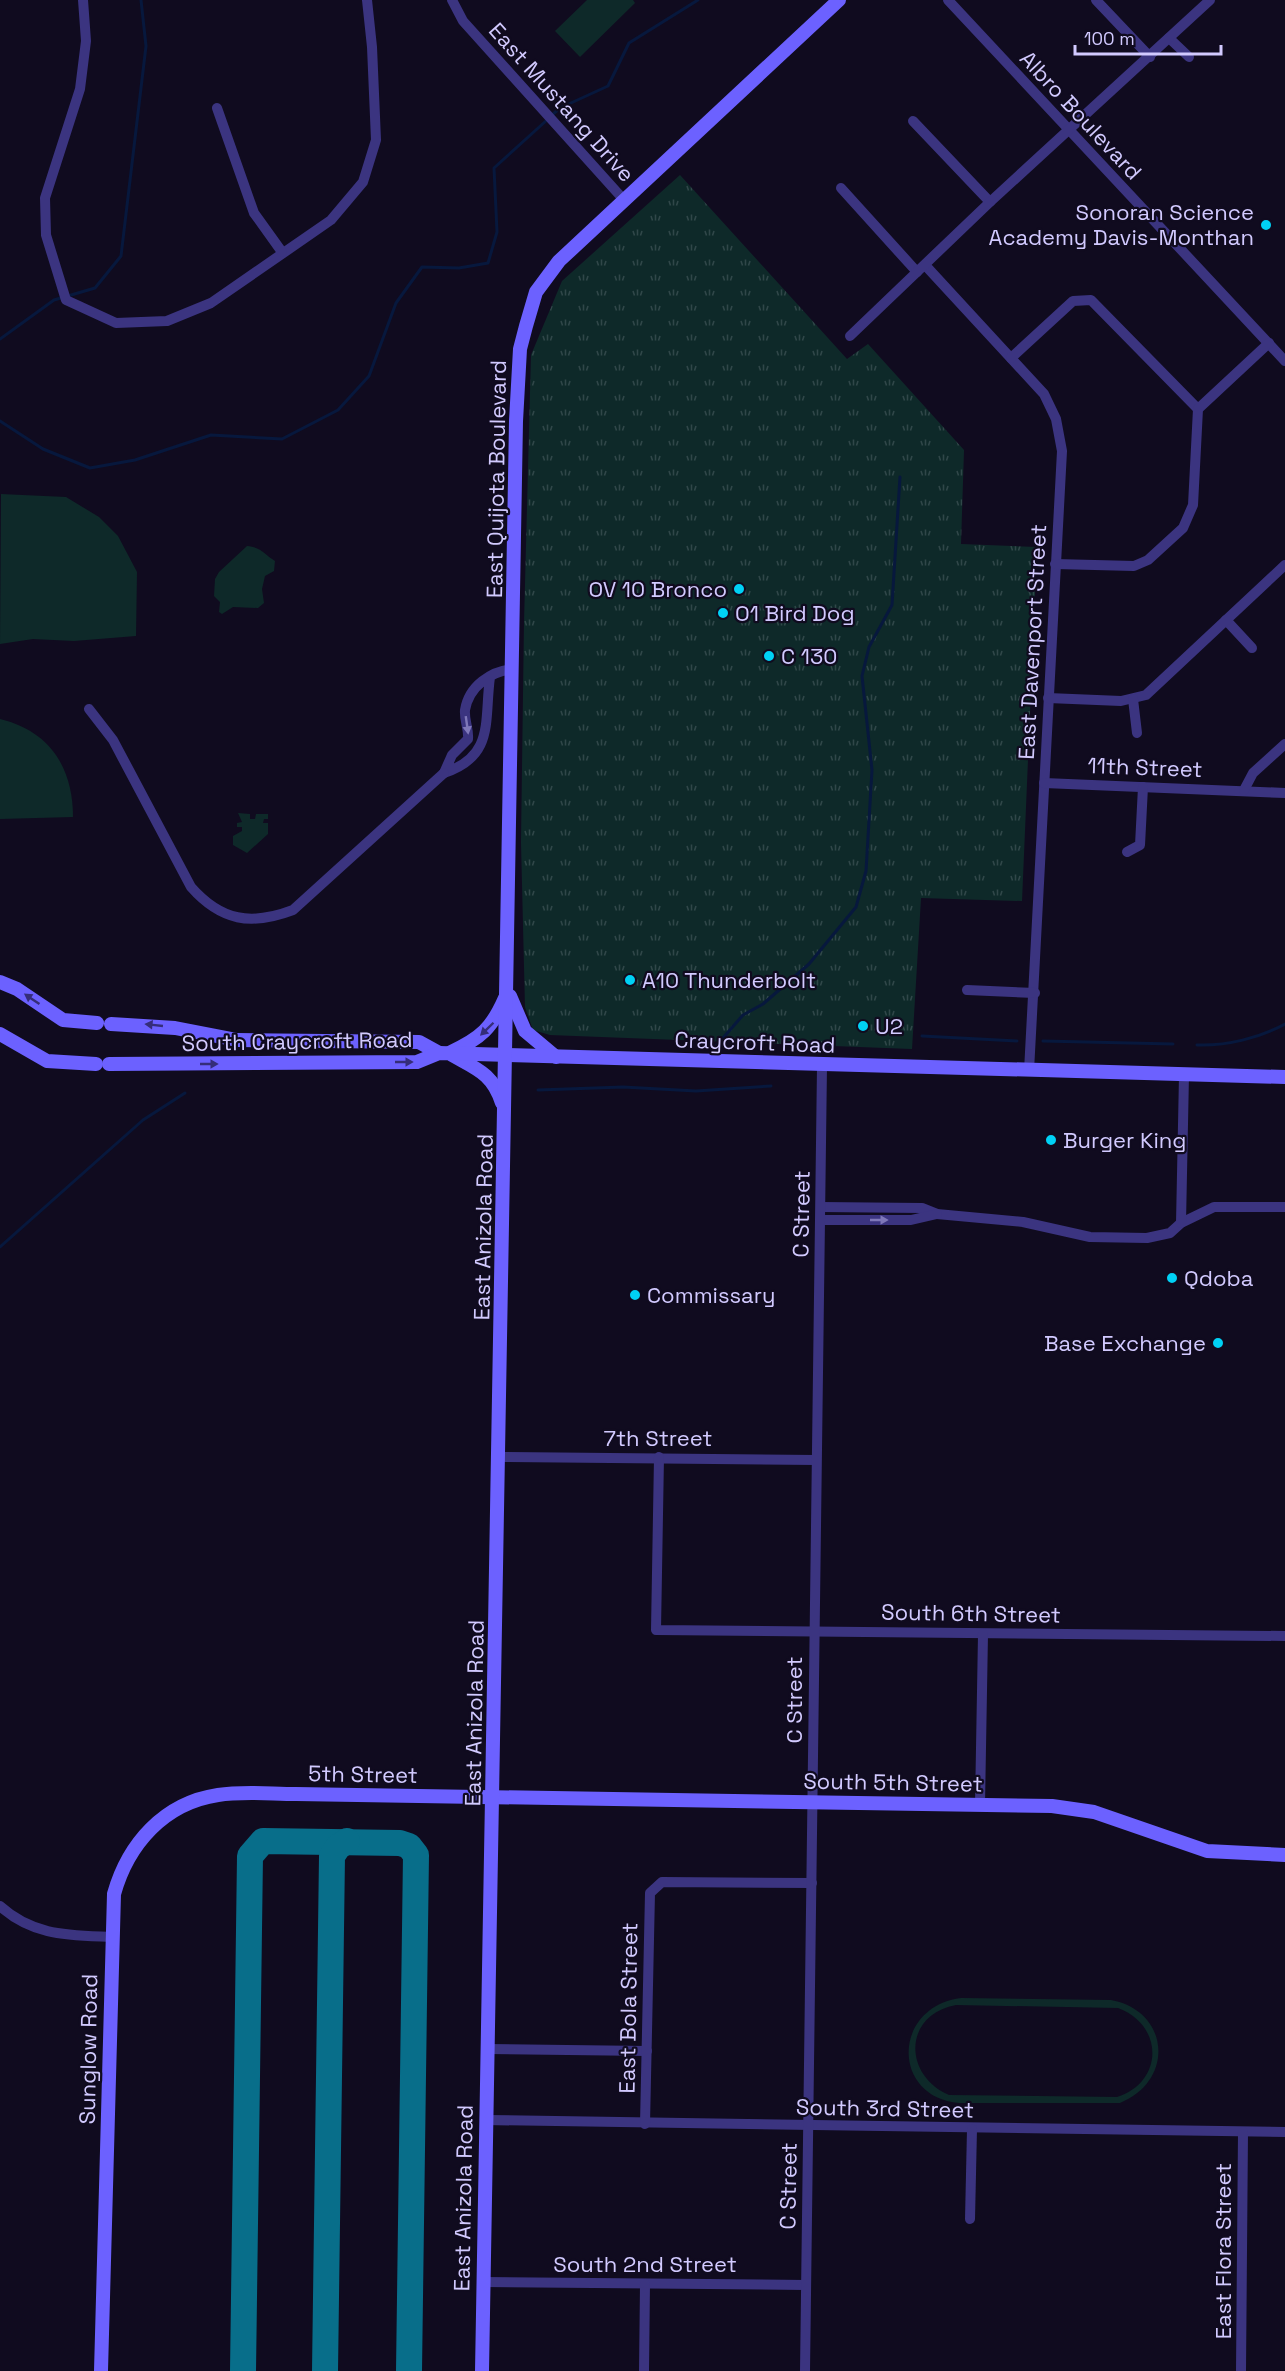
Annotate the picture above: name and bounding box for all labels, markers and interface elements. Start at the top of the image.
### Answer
street label: East Mustang Drive [483,17,641,187]
scale bar [1075,18,1220,56]
text: 100 m [1084,27,1135,50]
street label: Albro Boulevard [1014,45,1148,185]
place label: Sonoran Science Academy Davis-Monthan [989,198,1254,251]
marker: Sonoran Science Academy Davis-Monthan [1259,218,1273,232]
street label: East Quijota Boulevard [480,360,512,598]
street label: East Davenport Street [1012,524,1052,760]
place label: OV 10 Bronco [588,575,727,603]
marker: OV 10 Bronco [732,582,746,596]
place label: O1 Bird Dog [735,599,855,627]
marker: O1 Bird Dog [716,606,730,620]
place label: C 130 [781,642,837,670]
marker: C 130 [762,649,776,663]
one-way arrow [462,716,471,735]
street label: 11th Street [1087,751,1203,783]
place label: A10 Thunderbolt [642,966,816,994]
marker: A10 Thunderbolt [623,973,637,987]
one-way arrow [25,993,41,1005]
place label: U2 [875,1012,903,1040]
marker: U2 [856,1019,870,1033]
one-way arrow [144,1020,163,1030]
one-way arrow [480,1022,494,1036]
street label: South Craycroft Road [181,1025,413,1057]
street label: Craycroft Road [674,1025,836,1059]
one-way arrow [395,1057,414,1067]
one-way arrow [200,1059,219,1069]
place label: Burger King [1063,1126,1186,1154]
street label: East Anizola Road [467,1133,499,1321]
marker: Burger King [1044,1133,1058,1147]
street label: C Street [786,1170,816,1258]
one-way arrow [870,1215,889,1225]
place label: Qdoba [1184,1264,1254,1292]
marker: Qdoba [1165,1271,1179,1285]
place label: Commissary [647,1281,775,1309]
marker: Commissary [628,1288,642,1302]
place label: Base Exchange [1044,1329,1206,1357]
marker: Base Exchange [1211,1336,1225,1350]
street label: 7th Street [604,1424,712,1452]
street label: South 6th Street [881,1597,1061,1629]
street label: East Anizola Road [458,1619,490,1807]
street label: C Street [780,1656,808,1744]
street label: 5th Street [308,1759,418,1789]
street label: South 5th Street [803,1766,983,1798]
street label: East Bola Street [613,1922,643,2094]
street label: Sunglow Road [73,1973,103,2125]
street label: South 3rd Street [796,2092,974,2124]
street label: East Anizola Road [447,2104,479,2292]
street label: C Street [773,2142,803,2230]
street label: East Flora Street [1209,2163,1237,2339]
street label: South 2nd Street [553,2250,737,2278]

